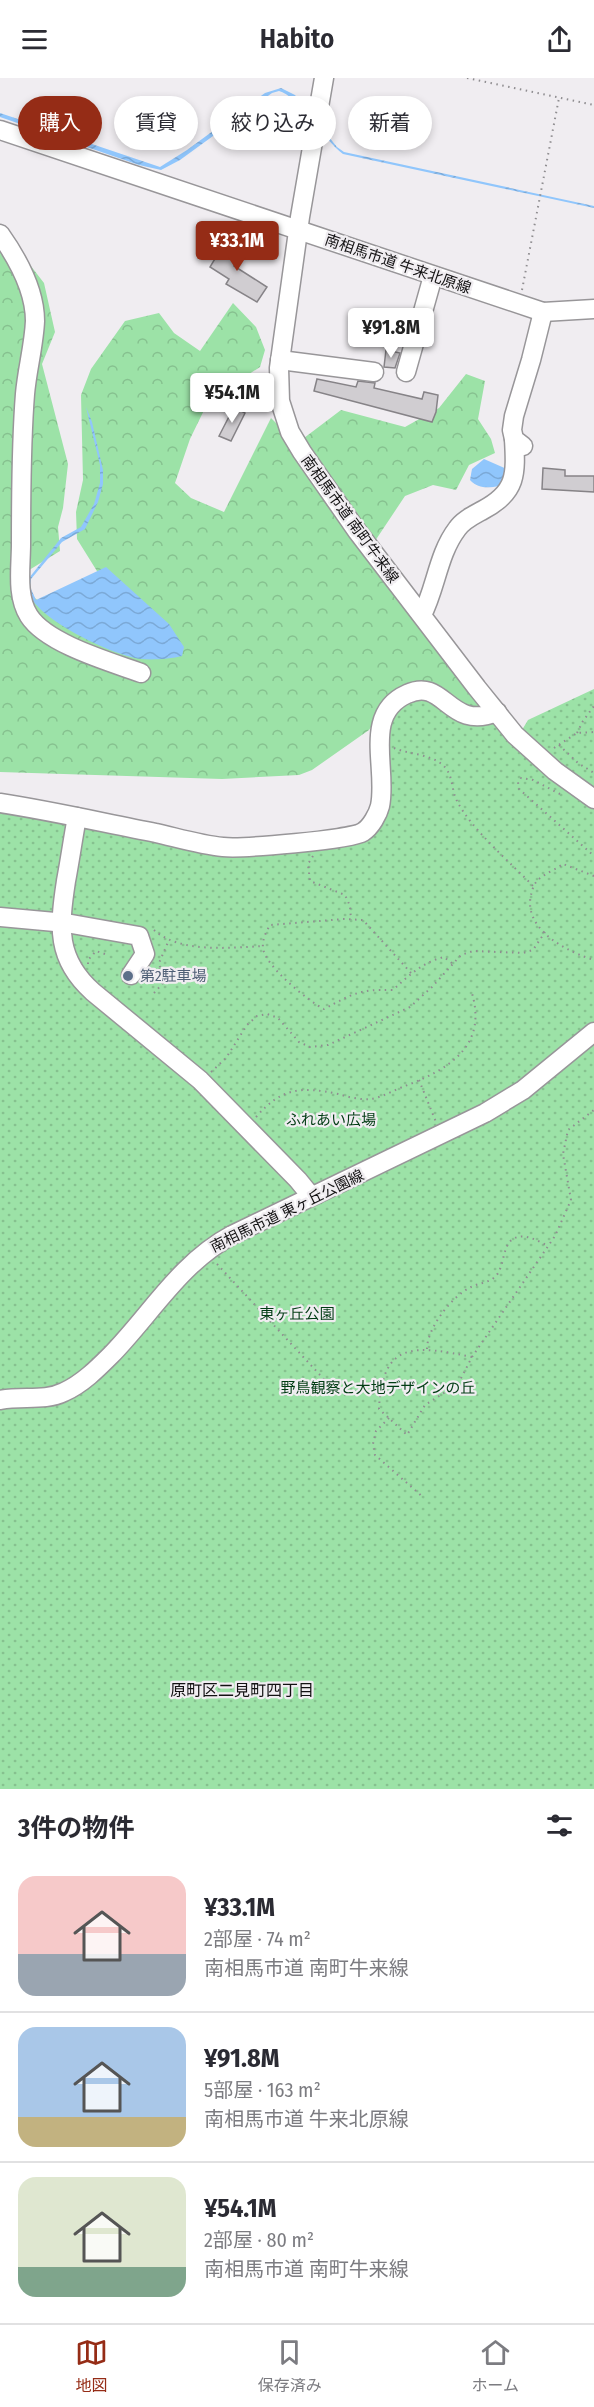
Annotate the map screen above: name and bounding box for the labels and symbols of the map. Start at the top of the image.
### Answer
pin: ¥33.1M [188,221,286,272]
street label: 南相馬市道 牛来北原線 [322,230,474,298]
pin: ¥91.8M [342,308,440,359]
pin: ¥54.1M [183,373,281,424]
street label: 南相馬市道 南町牛来線 [298,452,402,586]
place label: 第2駐車場 [140,967,207,985]
marker: 第2駐車場 [121,969,135,983]
park label: ふれあい広場 [286,1111,376,1129]
street label: 南相馬市道 東ヶ丘公園線 [207,1166,367,1256]
park label: 東ヶ丘公園 [259,1305,335,1323]
park label: 野鳥観察と大地デザインの丘 [280,1379,476,1397]
district label: 原町区二見町四丁目 [170,1681,314,1700]

